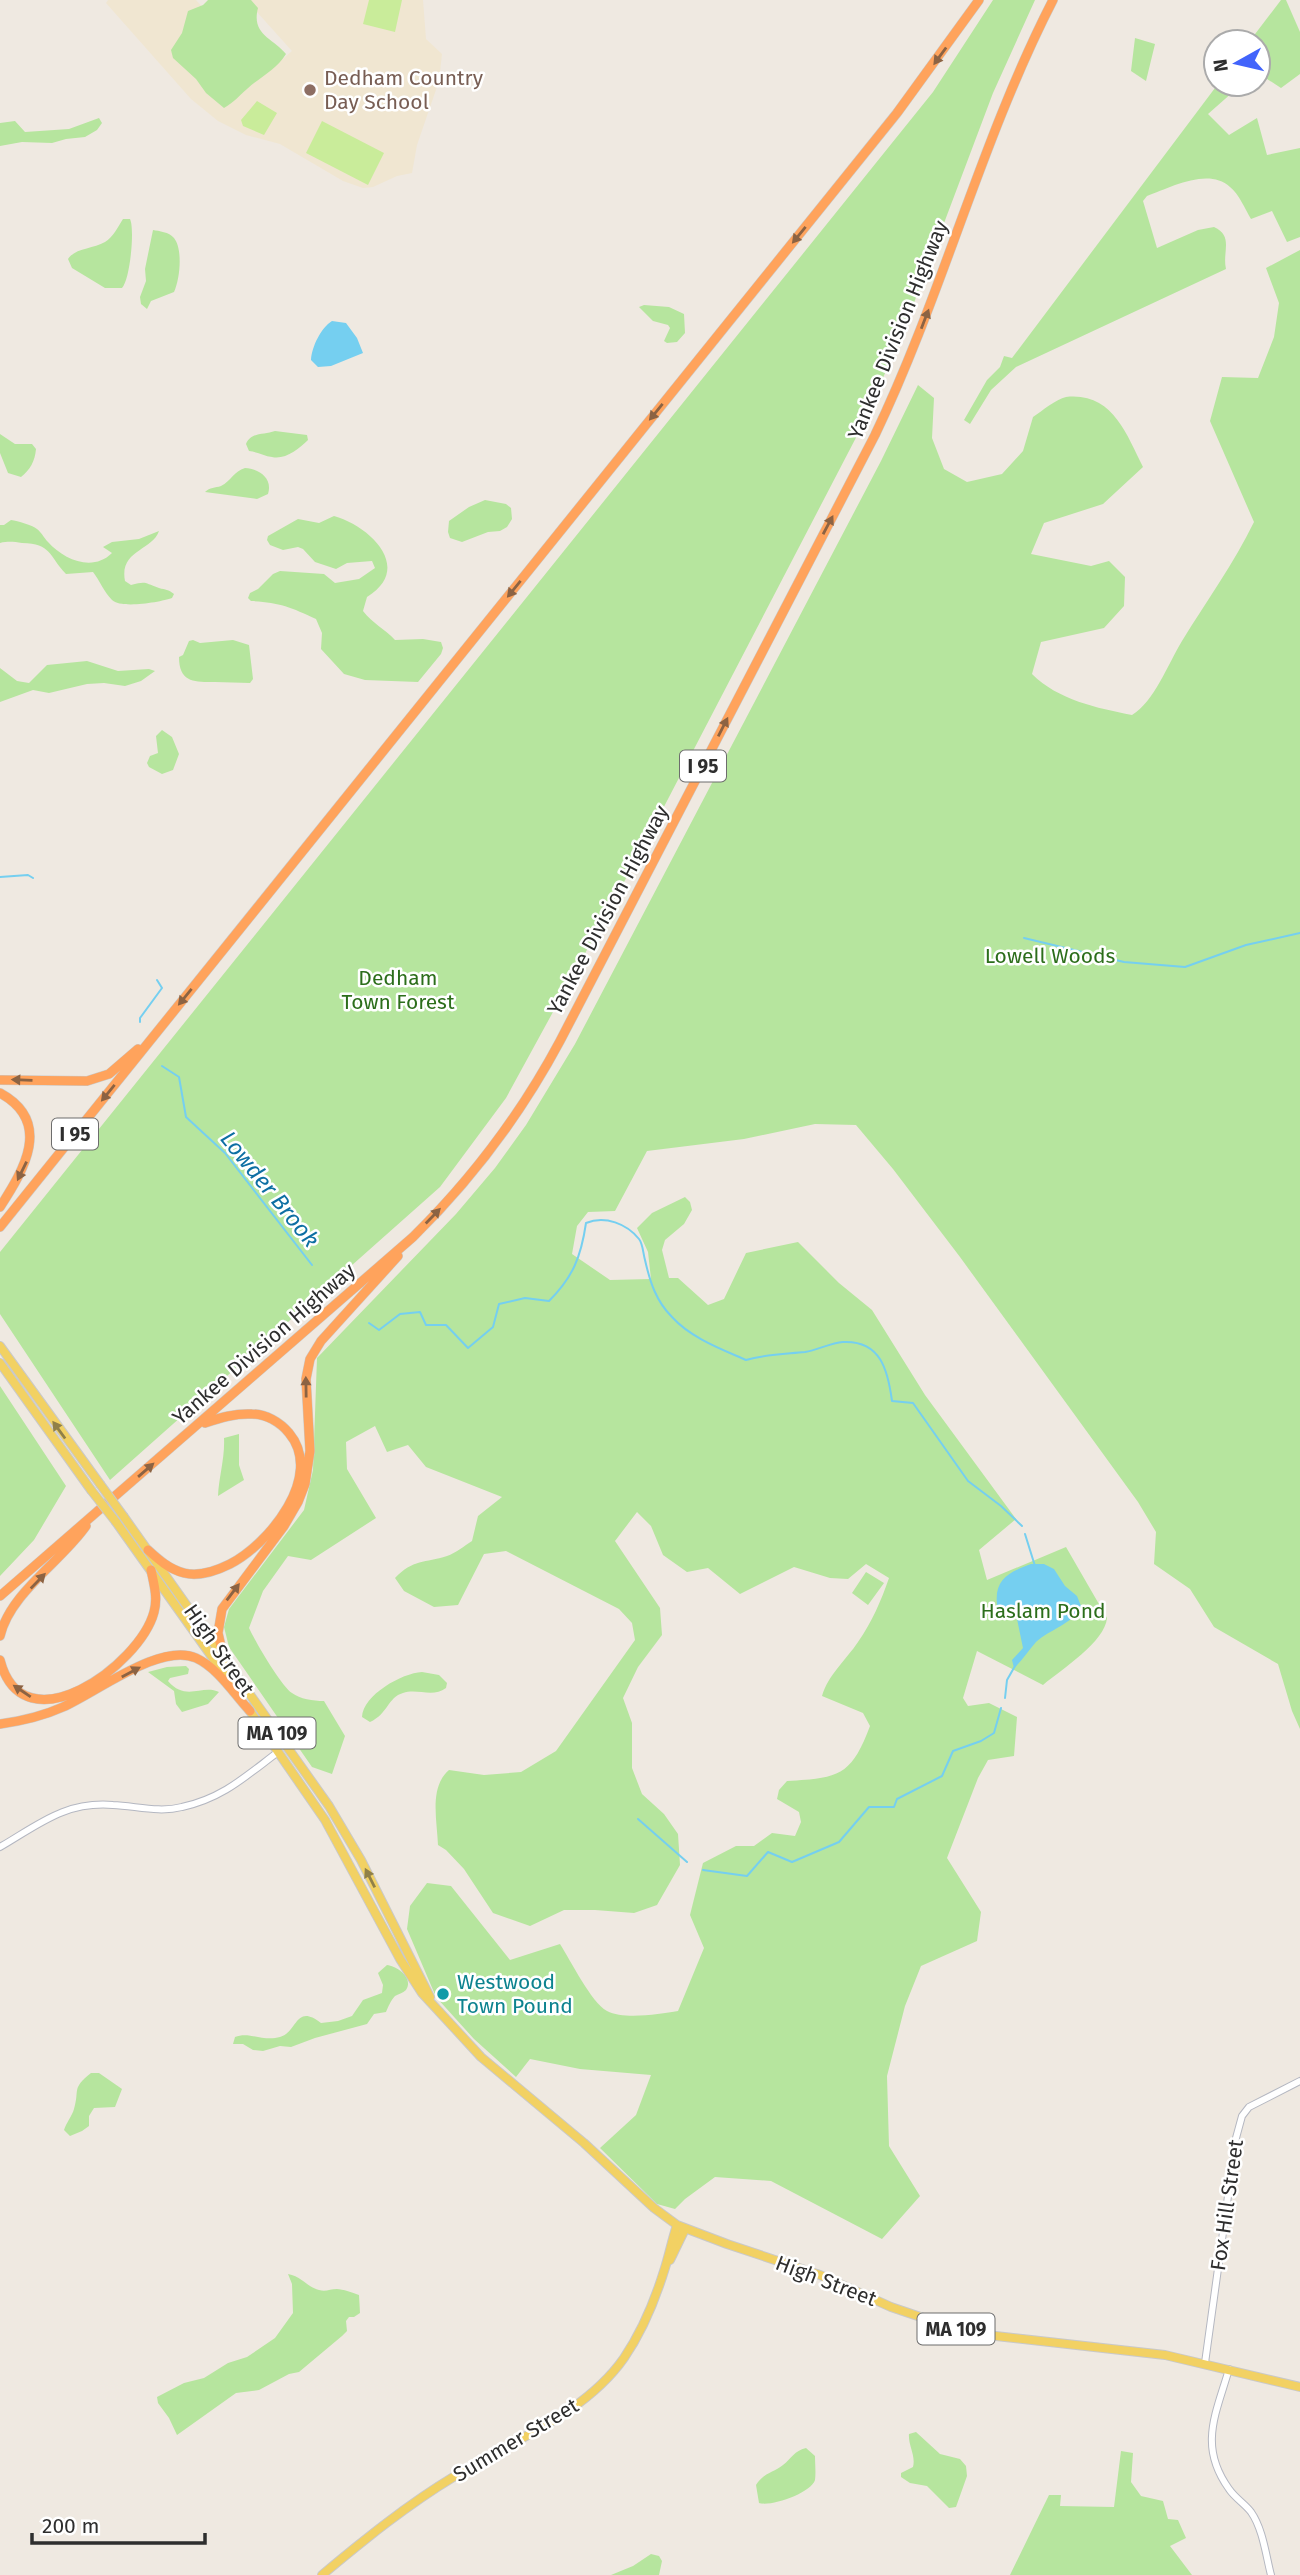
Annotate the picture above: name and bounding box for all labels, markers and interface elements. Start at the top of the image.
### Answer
north arrow [1202,28,1272,98]
one-way arrow [933,47,947,65]
text: N [1208,57,1233,73]
place label: Dedham Country Day School [324,65,484,115]
marker: Dedham Country Day School [302,82,318,98]
street label: Yankee Division Highway [842,216,954,443]
one-way arrow [792,226,807,243]
one-way arrow [919,309,930,330]
one-way arrow [649,402,664,420]
one-way arrow [822,515,834,535]
one-way arrow [507,580,521,598]
one-way arrow [717,717,729,737]
road number: I 95 [680,750,726,782]
street label: Yankee Division Highway [542,800,675,1019]
park label: Lowell Woods [985,943,1115,969]
park label: Dedham Town Forest [341,965,455,1015]
one-way arrow [178,989,193,1006]
one-way arrow [11,1075,33,1086]
one-way arrow [101,1084,116,1102]
road number: I 95 [52,1118,98,1150]
water label: Lowder Brook [215,1125,325,1253]
one-way arrow [16,1161,27,1181]
one-way arrow [425,1208,441,1225]
street label: Yankee Division Highway [167,1257,361,1431]
one-way arrow [301,1376,312,1398]
one-way arrow [52,1421,66,1439]
one-way arrow [137,1462,155,1478]
one-way arrow [29,1573,45,1590]
one-way arrow [226,1583,241,1601]
park label: Haslam Pond [980,1598,1106,1624]
street label: High Street [178,1599,260,1701]
one-way arrow [121,1666,141,1678]
one-way arrow [12,1684,32,1697]
road number: MA 109 [238,1718,316,1749]
one-way arrow [364,1868,376,1888]
place label: Westwood Town Pound [457,1969,573,2019]
marker: Westwood Town Pound [435,1986,451,2002]
street label: Fox Hill Street [1205,2137,1249,2272]
street label: High Street [772,2250,881,2312]
road number: MA 109 [918,2314,995,2344]
street label: Summer Street [449,2392,584,2488]
scale bar [32,2502,205,2546]
text: 200 m [42,2513,99,2539]

